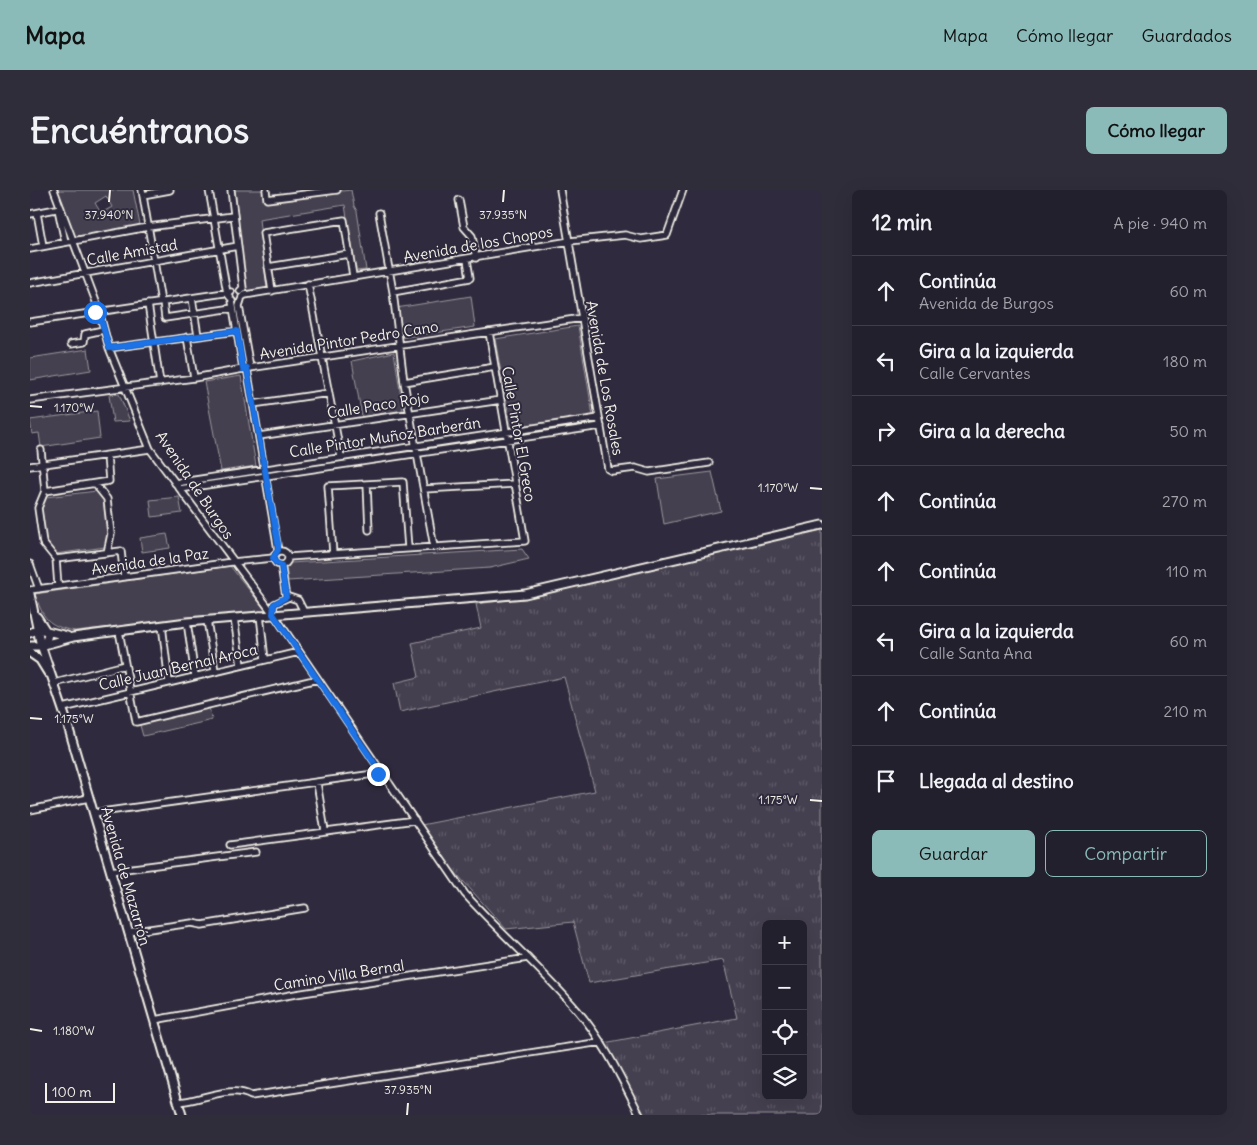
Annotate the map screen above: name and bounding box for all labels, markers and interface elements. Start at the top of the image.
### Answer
text: Mapa [25,20,85,50]
text: Mapa [943,24,988,47]
text: Cómo llegar [1016,24,1113,47]
text: Guardados [1141,24,1232,47]
button: Cómo llegar [1086,107,1227,154]
text: Encuéntranos [30,108,249,152]
text: 37.940°N [84,207,134,222]
text: 37.935°N [479,207,527,222]
text: 12 min [872,209,932,236]
text: A pie · 940 m [1114,213,1207,233]
street label: Avenida de los Chopos [402,221,554,266]
street label: Calle Amistad [85,235,179,269]
text: Continúa [919,269,996,293]
icon: ahead [872,277,900,305]
text: 60 m [1169,281,1207,301]
text: Avenida de Burgos [919,293,1054,313]
street label: Avenida de Los Rosales [582,299,628,457]
route start [84,301,107,324]
street label: Avenida Pintor Pedro Cano [258,316,440,364]
text: Gira a la izquierda [919,339,1074,363]
icon: left [872,347,900,375]
text: 180 m [1163,351,1207,371]
text: Calle Cervantes [919,363,1030,383]
street label: Calle Pintor El Greco [498,365,540,503]
street label: Calle Paco Rojo [326,388,430,422]
text: 1.170°W [54,400,94,415]
street label: Calle Pintor Muñoz Barberán [288,412,482,462]
icon: right [872,417,900,445]
text: Gira a la derecha [919,419,1065,443]
text: 50 m [1169,421,1207,441]
street label: Avenida de Burgos [152,427,238,543]
text: 1.170°W [758,480,798,495]
icon: ahead [872,487,900,515]
text: Continúa [919,489,996,513]
text: 270 m [1162,491,1207,511]
street label: Avenida de la Paz [90,543,210,579]
icon: ahead [872,557,900,585]
text: Continúa [919,559,996,583]
text: 110 m [1166,561,1207,581]
text: Gira a la izquierda [919,619,1074,643]
icon: left [872,627,900,655]
text: 60 m [1169,631,1207,651]
street label: Calle Juan Bernal Aroca [97,639,260,694]
text: Calle Santa Ana [919,643,1032,663]
icon: ahead [872,697,900,725]
text: Continúa [919,699,996,723]
text: 210 m [1164,701,1207,721]
text: 1.175°W [54,711,94,726]
route end [367,763,390,786]
icon: arrive [872,767,900,795]
text: Llegada al destino [919,769,1074,793]
text: 1.175°W [758,792,798,807]
street label: Avenida de Mazarrón [97,804,155,948]
button: Guardar [872,830,1035,877]
button: Compartir [1045,830,1207,877]
map controls [762,920,807,1100]
button: + [762,920,807,965]
street label: Camino Villa Bernal [272,955,406,995]
button: − [762,965,807,1010]
button: locate [762,1010,807,1055]
text: 1.180°W [53,1023,95,1038]
button: layers [762,1055,807,1100]
scale bar [45,1080,115,1103]
text: 37.935°N [384,1082,432,1097]
text: 100 m [52,1083,92,1101]

